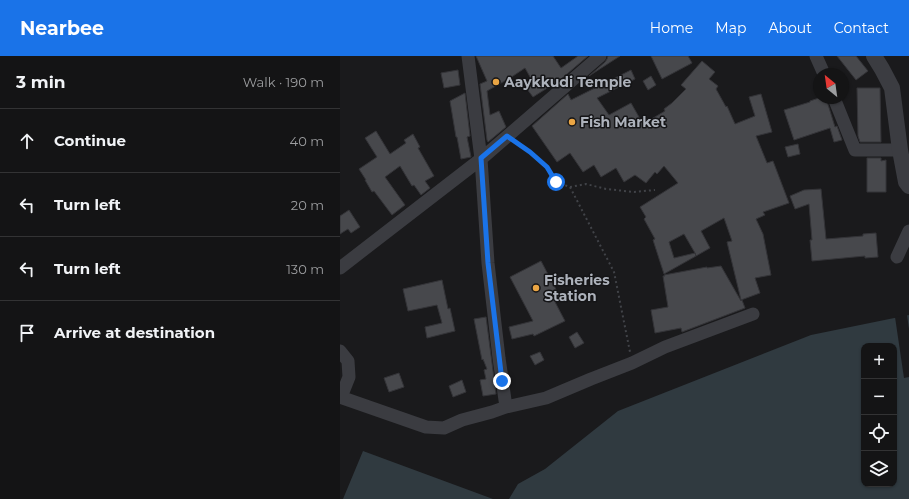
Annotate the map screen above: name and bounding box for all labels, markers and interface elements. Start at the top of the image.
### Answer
text: Nearbee [20,17,104,40]
text: Home [650,19,693,37]
text: Map [715,19,746,37]
text: About [768,19,812,37]
text: Contact [834,19,889,37]
north arrow [813,68,849,104]
text: 3 min [16,72,66,92]
place label: Aaykkudi Temple [503,73,632,91]
text: Walk · 190 m [243,74,324,90]
marker: Aaykkudi Temple [491,77,501,87]
place label: Fish Market [580,113,666,131]
marker: Fish Market [567,117,577,127]
icon: ahead [16,130,38,152]
text: Continue [54,131,126,150]
text: 40 m [290,133,324,149]
route start [547,173,565,191]
icon: left [16,194,38,216]
text: Turn left [54,195,121,214]
text: 20 m [291,197,324,213]
icon: left [16,258,38,280]
text: Turn left [54,259,121,278]
text: 130 m [286,261,324,277]
place label: Fisheries Station [544,271,610,305]
marker: Fisheries Station [531,283,541,293]
icon: arrive [16,322,38,344]
text: Arrive at destination [54,323,215,342]
map controls [861,343,897,487]
button: + [861,343,897,379]
route end [493,372,511,390]
button: − [861,379,897,415]
button: locate [861,415,897,451]
button: layers [861,451,897,487]

